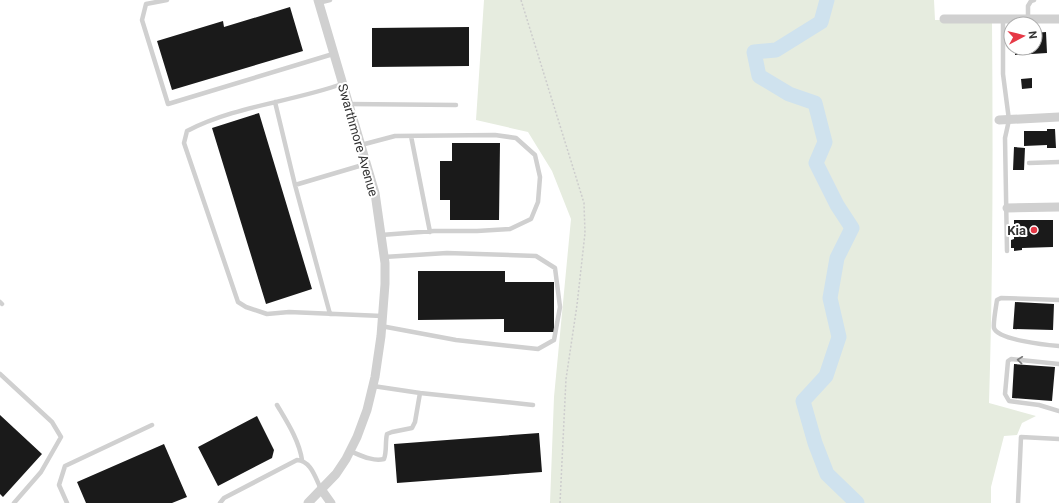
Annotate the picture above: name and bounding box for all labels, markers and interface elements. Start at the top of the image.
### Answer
north arrow [1003,16,1043,56]
text: N [1026,30,1039,40]
street label: Swarthmore Avenue [335,82,381,198]
place label: Kia [1007,223,1026,238]
marker: Kia [1029,225,1039,235]
one-way arrow [1017,356,1023,365]

